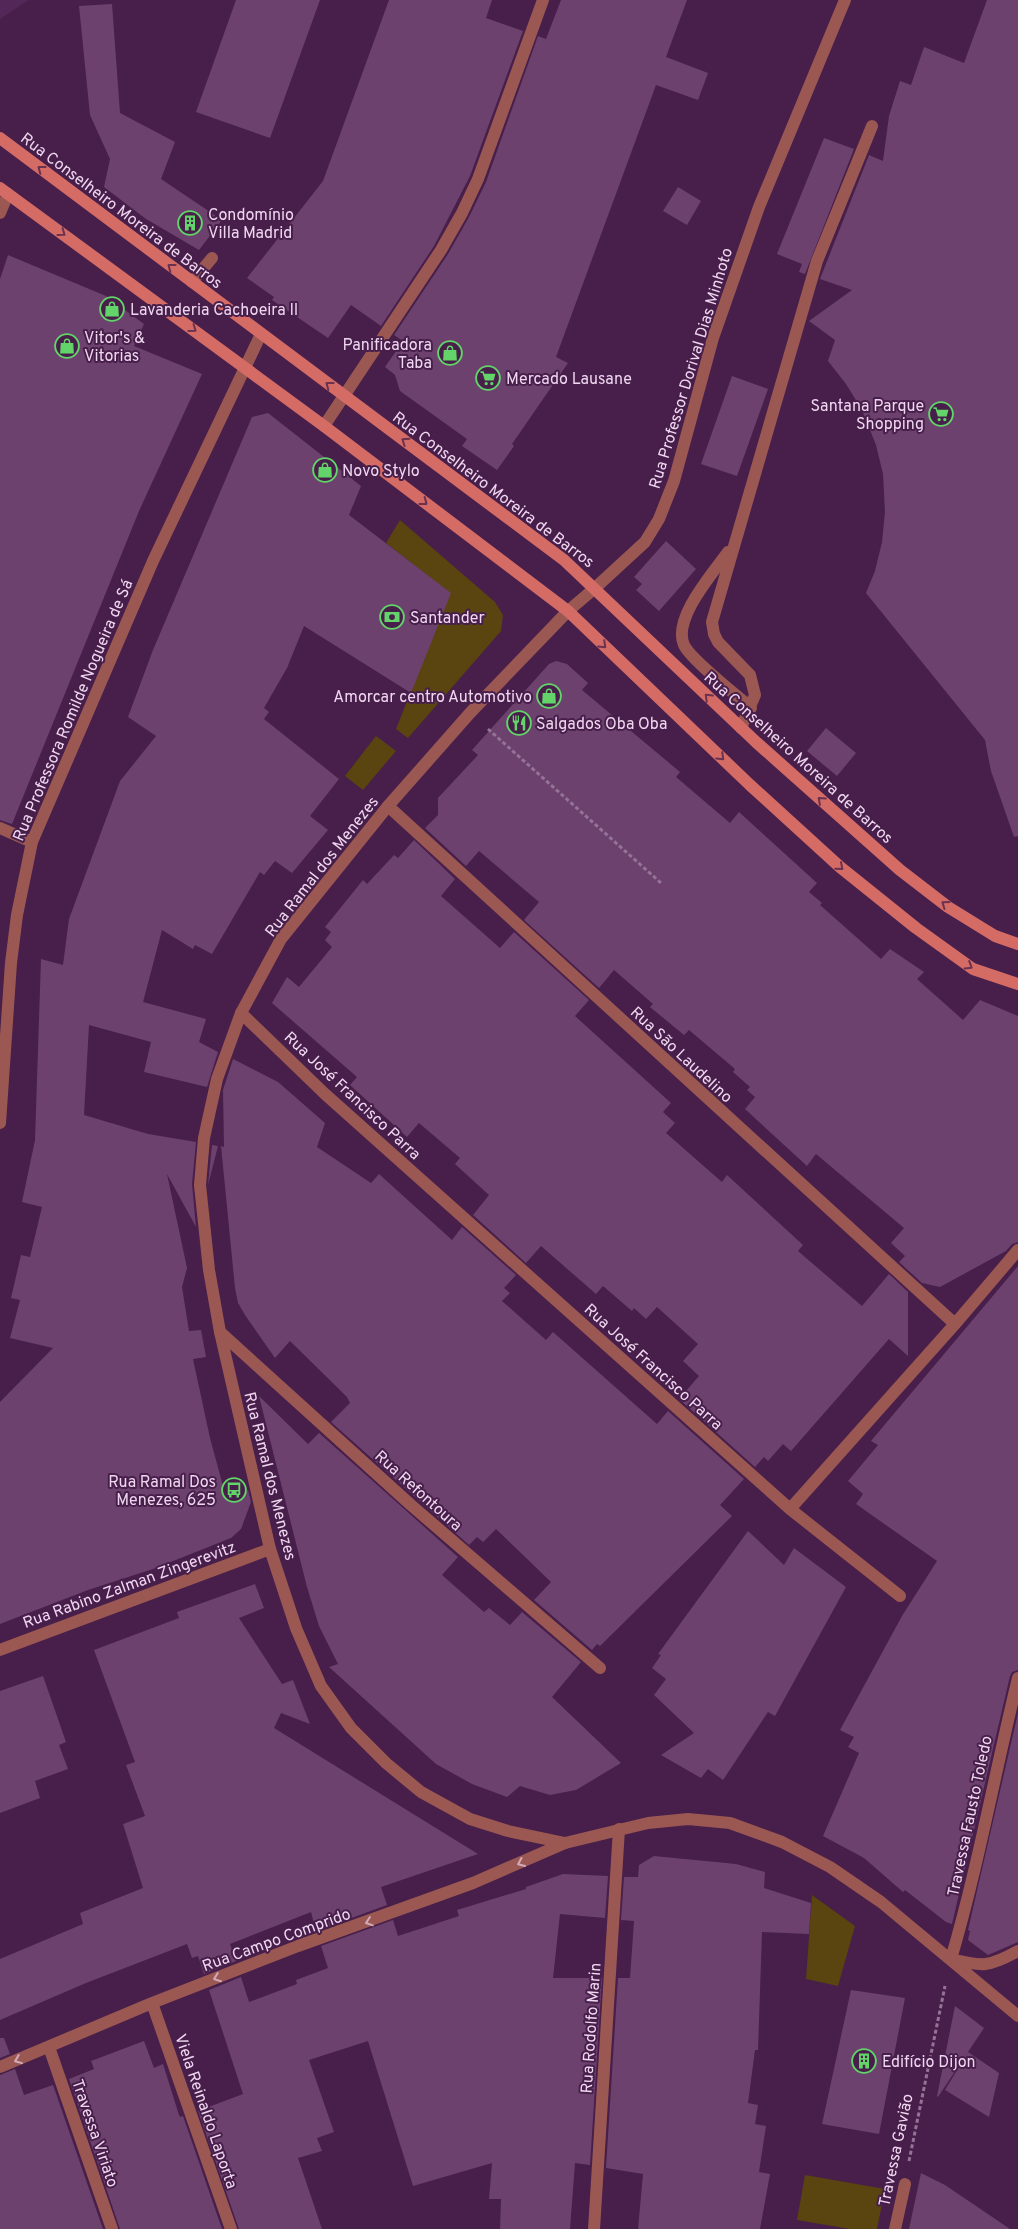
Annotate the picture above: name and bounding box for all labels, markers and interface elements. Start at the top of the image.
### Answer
street label: Rua Conselheiro Moreira de Barros [16,129,226,294]
one-way arrow [37,166,47,175]
place label: Condomínio Villa Madrid [208,206,294,244]
building icon: Condomínio Villa Madrid [177,210,203,236]
one-way arrow [56,227,66,236]
street label: Rua Professor Dorival Dias Minhoto [646,246,738,491]
one-way arrow [168,264,177,272]
shop icon: Lavanderia Cachoeira II [99,296,125,322]
place label: Lavanderia Cachoeira II [130,301,298,321]
one-way arrow [187,324,196,332]
place label: Vitor's & Vitorias [84,329,145,367]
shop icon: Vitor's & Vitorias [54,333,80,359]
place label: Panificadora Taba [342,336,432,374]
shop icon: Panificadora Taba [437,340,463,366]
supermarket icon: Mercado Lausane [475,365,501,391]
place label: Mercado Lausane [506,370,632,390]
one-way arrow [326,383,335,391]
place label: Santana Parque Shopping [810,397,924,435]
supermarket icon: Santana Parque Shopping [928,401,954,427]
street label: Rua Conselheiro Moreira de Barros [388,408,598,573]
one-way arrow [401,438,411,447]
shop icon: Novo Stylo [312,457,338,483]
place label: Novo Stylo [342,462,420,482]
one-way arrow [418,497,427,505]
street label: Rua Professora Romilde Nogueira de Sá [9,577,138,845]
bank icon: Santander [379,604,405,630]
place label: Santander [410,609,485,629]
one-way arrow [597,639,606,648]
street label: Rua Conselheiro Moreira de Barros [699,668,896,849]
shop icon: Amorcar centro Automotivo [536,683,562,709]
place label: Amorcar centro Automotivo [333,688,532,708]
one-way arrow [705,693,714,702]
restaurant icon: Salgados Oba Oba [506,710,532,736]
place label: Salgados Oba Oba [536,715,667,735]
one-way arrow [715,751,724,760]
street label: Rua Ramal dos Menezes [261,793,384,942]
one-way arrow [817,797,826,806]
one-way arrow [835,861,844,870]
one-way arrow [942,902,951,910]
one-way arrow [963,960,973,969]
street label: Rua São Laudelino [625,1003,736,1108]
street label: Rua José Francisco Parra [279,1028,424,1165]
street label: Rua José Francisco Parra [579,1300,726,1435]
street label: Rua Ramal dos Menezes [238,1390,300,1563]
street label: Rua Refontoura [370,1447,466,1536]
place label: Rua Ramal Dos Menezes, 625 [108,1473,216,1511]
bus stop icon: Rua Ramal Dos Menezes, 625 [221,1477,247,1503]
street label: Rua Rabino Zalman Zingerevitz [20,1538,239,1634]
street label: Travessa Fausto Toledo [944,1734,998,1899]
one-way arrow [517,1856,526,1867]
street label: Rua Campo Comprido [200,1905,354,1977]
one-way arrow [365,1916,374,1926]
street label: Rua Rodolfo Marin [577,1962,607,2094]
one-way arrow [213,1972,222,1982]
street label: Viela Reinaldo Laporta [169,2032,241,2192]
building icon: Edifício Dijon [851,2048,877,2074]
place label: Edifício Dijon [882,2053,976,2073]
one-way arrow [14,2054,23,2064]
street label: Travessa Viriato [66,2077,122,2190]
street label: Travessa Gavião [875,2092,919,2209]

